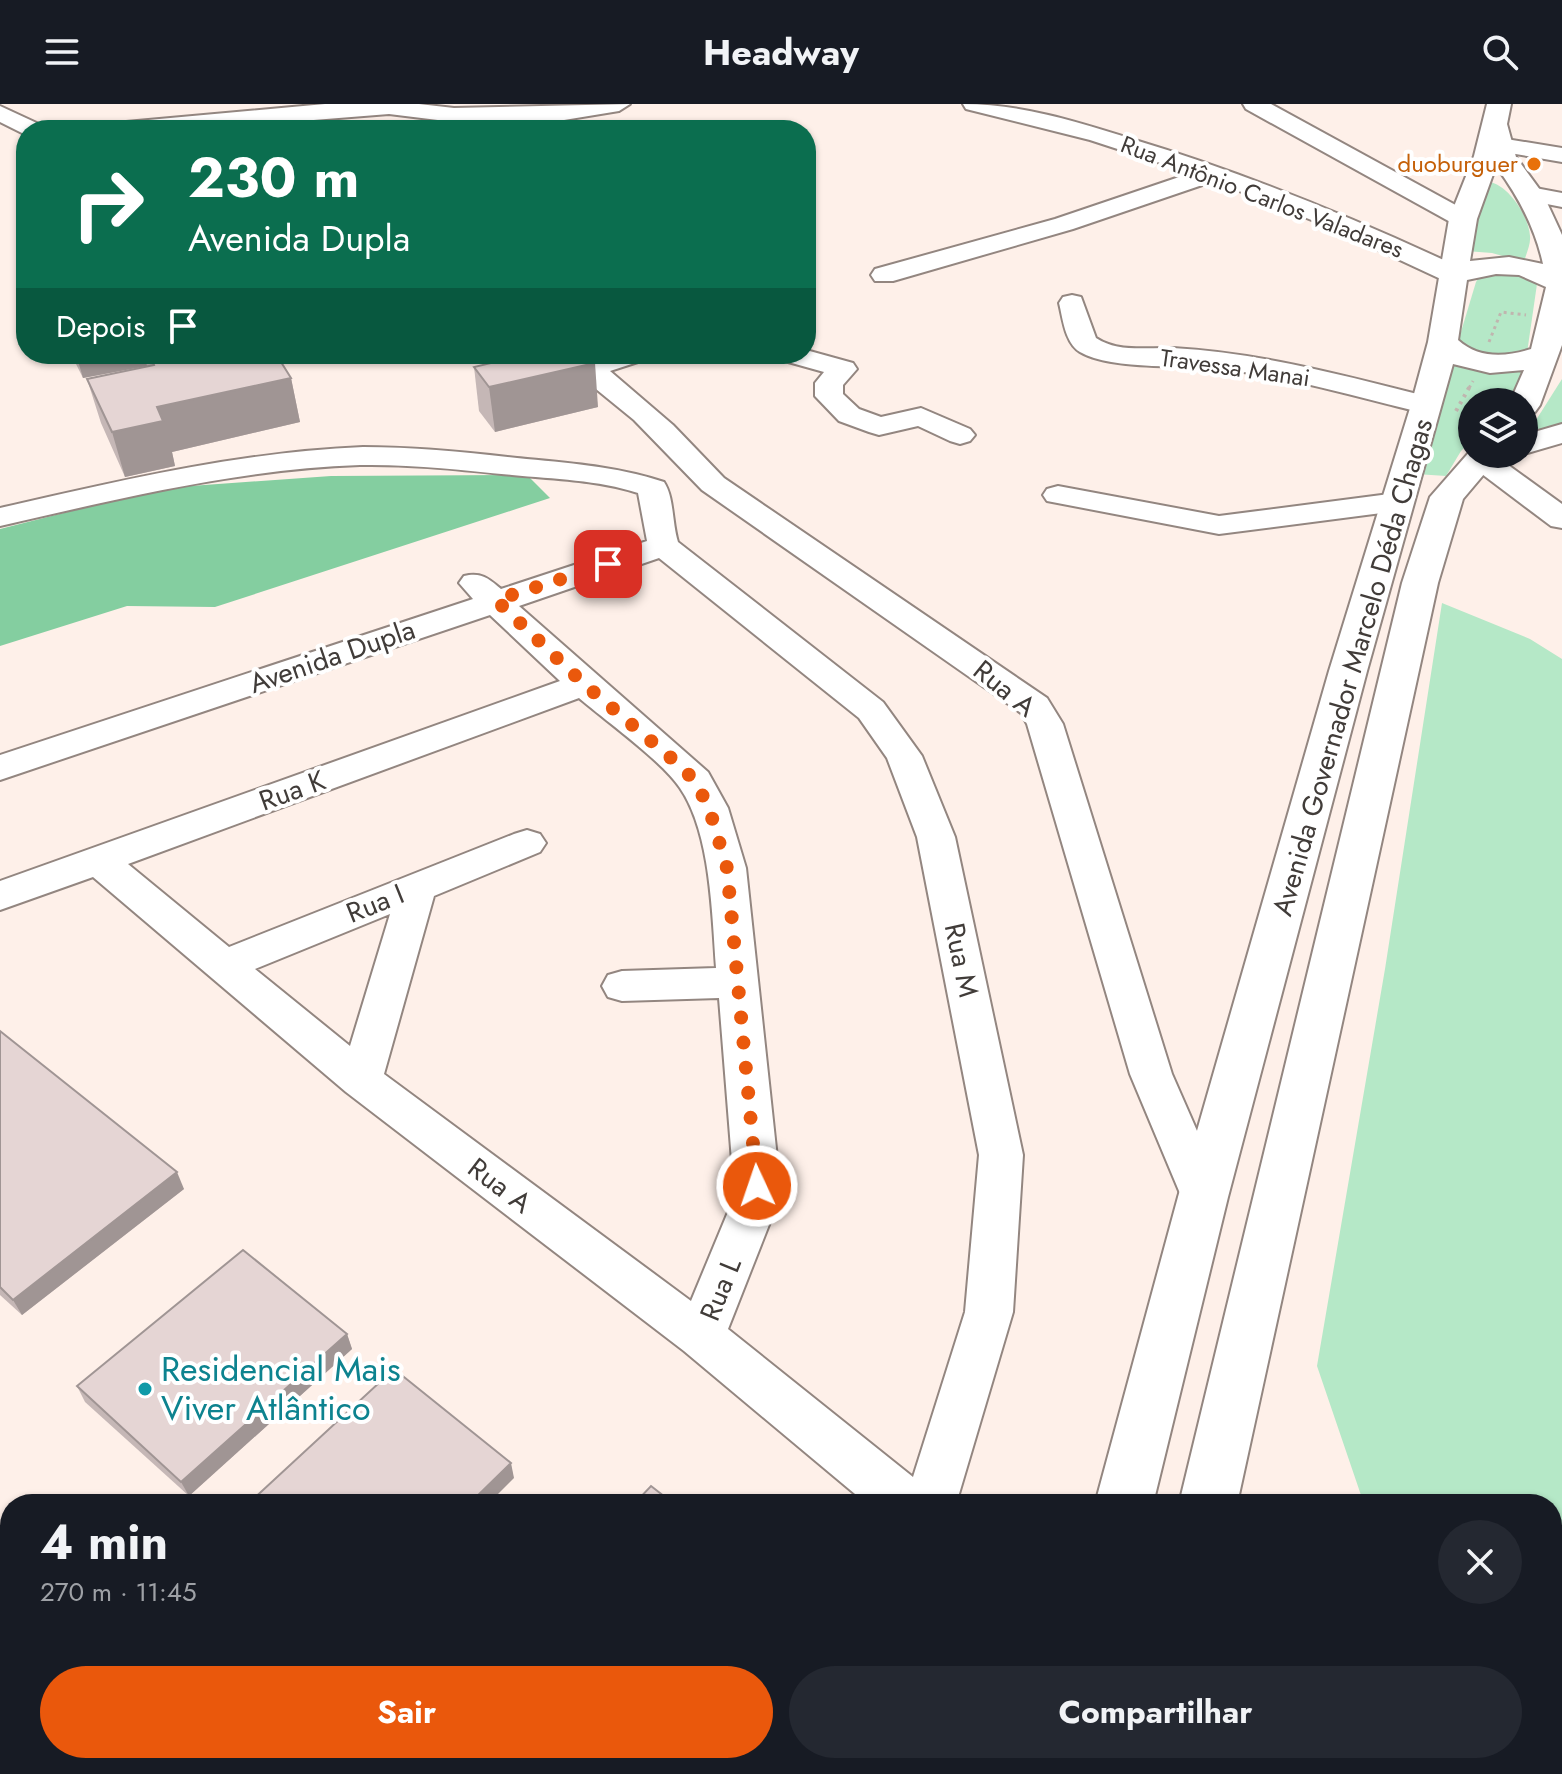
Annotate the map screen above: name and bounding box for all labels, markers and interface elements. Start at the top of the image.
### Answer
text: Headway [703,26,859,78]
icon: menu [40,30,84,74]
icon: search [1478,30,1522,74]
street label: Rua Antônio Carlos Valadares [1116,126,1409,267]
text: 230 m [188,137,359,218]
place label: duoburguer [1398,146,1519,181]
icon: right [56,152,160,256]
marker: duoburguer [1525,155,1543,173]
text: Avenida Dupla [188,212,410,264]
icon: arrive [161,304,205,348]
text: Depois [56,305,145,348]
street label: Travessa Manai [1158,340,1312,395]
map controls [1458,388,1538,468]
button: layers [1458,388,1538,468]
street label: Avenida Governador Marcelo Déda Chagas [1262,414,1443,921]
pin [574,530,642,598]
icon: arrive [586,542,630,586]
street label: Avenida Dupla [244,609,421,704]
street label: Rua A [964,650,1045,727]
street label: Rua K [253,760,331,821]
street label: Rua I [340,873,410,934]
street label: Rua M [934,919,989,1001]
position arrow [715,1144,799,1228]
street label: Rua A [459,1148,541,1223]
street label: Rua L [689,1251,752,1327]
place label: Residencial Mais Viver Atlântico [161,1345,401,1433]
marker: Residencial Mais Viver Atlântico [136,1380,154,1398]
text: 4 min [40,1508,168,1577]
button: close [1438,1520,1522,1604]
text: 270 m · 11:45 [40,1573,197,1611]
button: Sair [40,1666,773,1758]
button: Compartilhar [789,1666,1522,1758]

